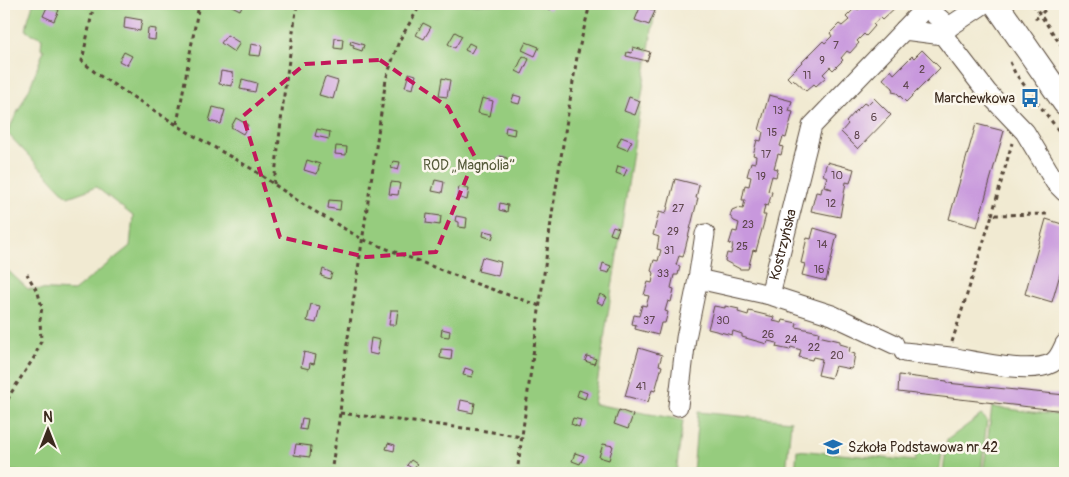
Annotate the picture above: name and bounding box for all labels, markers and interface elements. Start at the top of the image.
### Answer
house number: 7 [833,39,839,52]
house number: 9 [819,54,825,67]
house number: 2 [919,63,925,76]
house number: 11 [803,69,811,82]
house number: 4 [903,79,910,92]
bus stop icon: Marchewkowa [1019,87,1041,109]
place label: Marchewkowa [934,90,1015,107]
house number: 13 [773,104,783,117]
house number: 6 [871,111,877,124]
house number: 15 [767,126,777,139]
house number: 8 [854,129,860,142]
house number: 17 [761,148,771,161]
park label: ROD „Magnolia” [423,157,515,174]
house number: 10 [831,169,843,182]
house number: 19 [756,170,766,183]
house number: 12 [826,197,836,210]
house number: 27 [672,202,684,215]
street label: Kostrzyńska [766,207,800,282]
house number: 23 [742,218,754,231]
house number: 29 [667,225,679,238]
house number: 14 [817,238,828,251]
house number: 25 [736,240,748,253]
house number: 31 [664,244,674,257]
house number: 16 [814,263,824,276]
house number: 33 [657,267,669,280]
house number: 37 [643,314,655,327]
house number: 30 [716,314,730,327]
house number: 26 [762,328,774,341]
house number: 24 [785,333,798,346]
house number: 22 [808,341,820,354]
house number: 20 [830,349,844,362]
house number: 41 [636,380,646,393]
north arrow [22,404,72,454]
text: N [43,409,53,426]
school or university icon: Szkoła Podstawowa nr 42 [822,436,844,458]
place label: Szkoła Podstawowa nr 42 [848,439,998,456]

